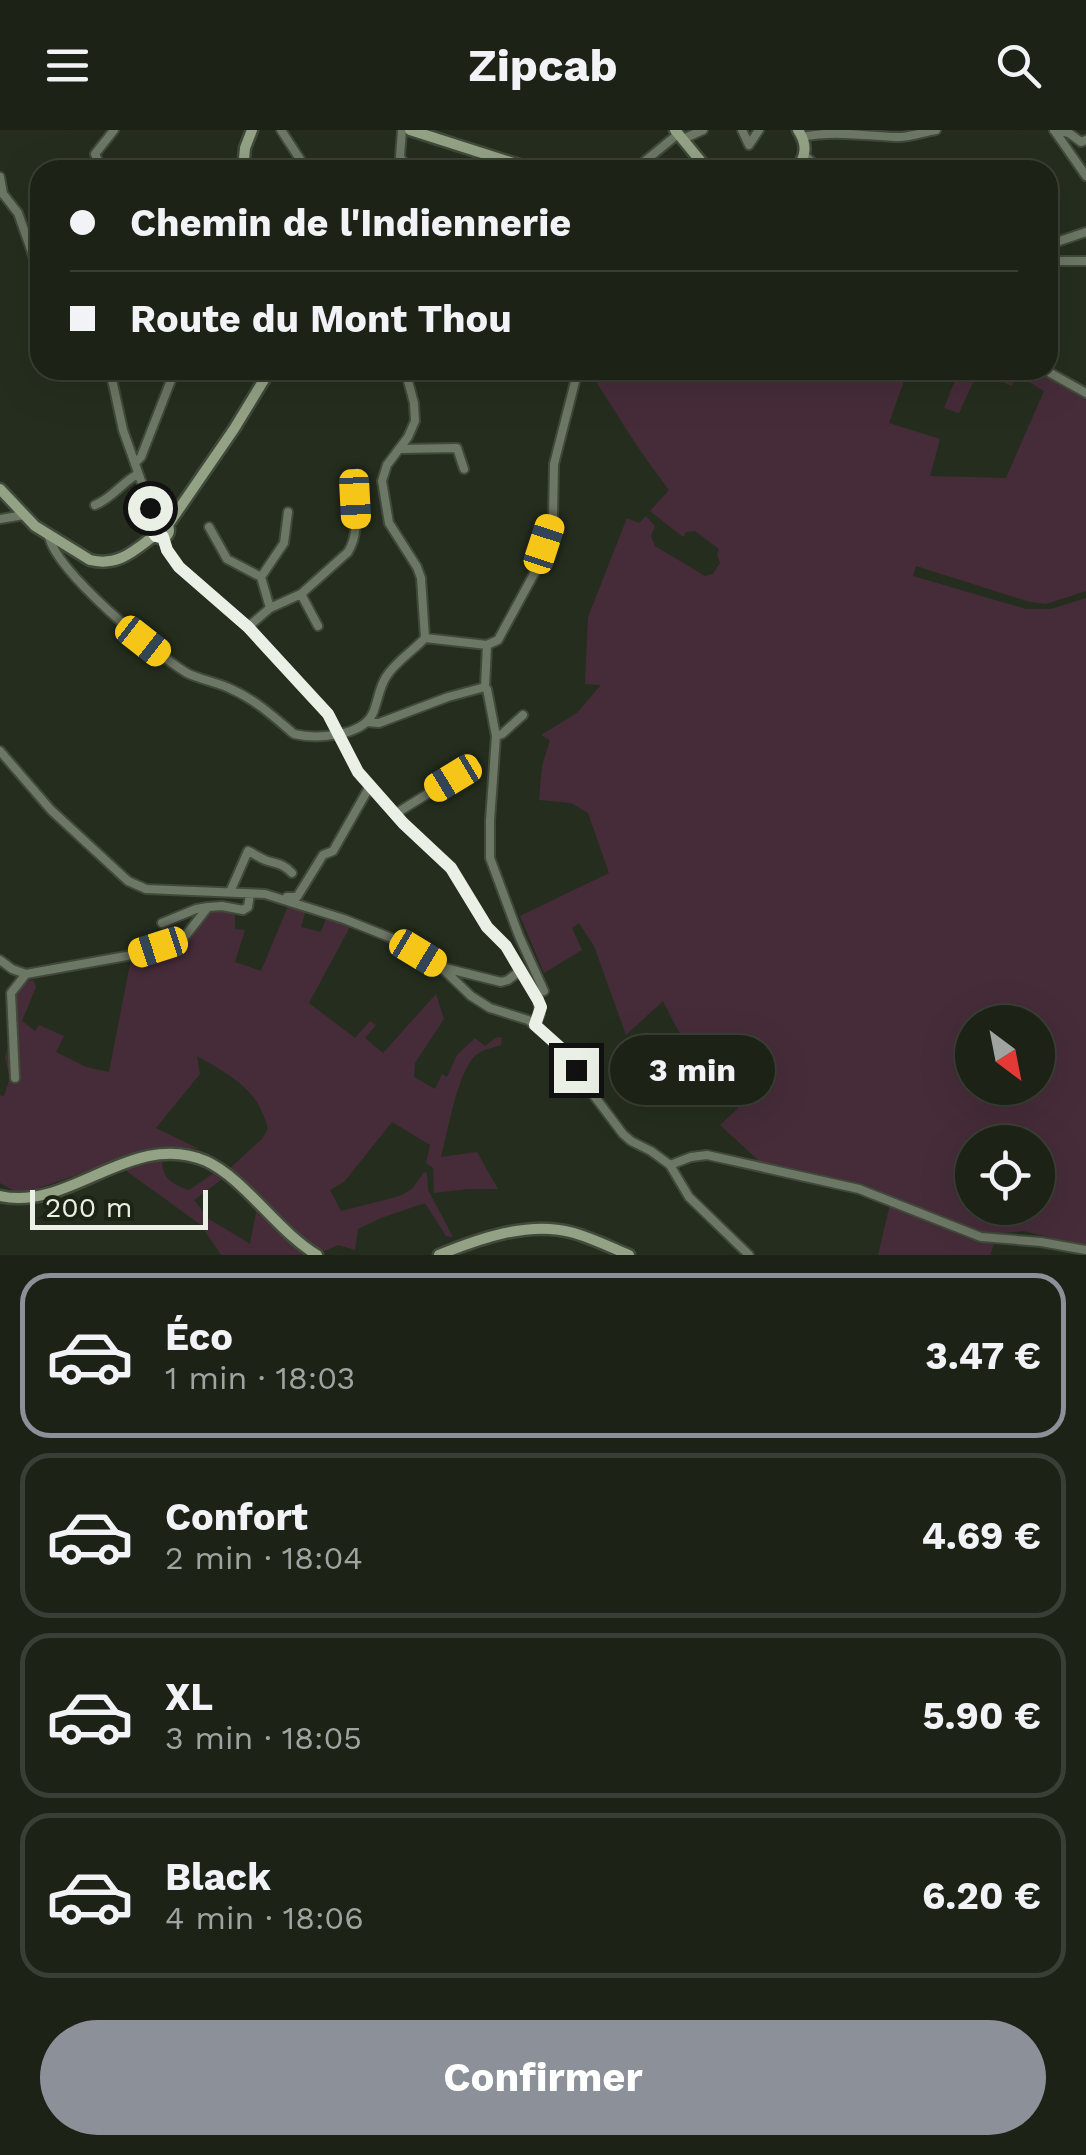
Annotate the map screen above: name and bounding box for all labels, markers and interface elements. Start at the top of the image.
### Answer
icon: menu [40,38,95,93]
icon: search [991,38,1046,93]
text: Zipcab [468,39,618,92]
text: Chemin de l'Indiennerie [130,201,571,245]
text: Route du Mont Thou [130,297,512,341]
car [338,468,372,530]
route start [128,486,173,531]
car [520,511,568,577]
car [110,611,176,671]
car [420,750,486,806]
car [125,923,191,971]
car [385,925,451,981]
north arrow [955,1005,1055,1105]
map controls [955,1005,1055,1225]
callout: 3 min [611,1035,776,1105]
route end [554,1048,599,1093]
text: 3 min [649,1051,736,1089]
button: locate [955,1125,1055,1225]
scale bar [30,1185,208,1230]
text: 200 m [45,1191,132,1224]
icon: car [45,1311,135,1401]
text: Éco [165,1315,233,1359]
text: 3.47 € [925,1334,1041,1378]
text: 1 min · 18:03 [165,1359,355,1397]
icon: car [45,1491,135,1581]
text: Confort [165,1495,308,1539]
text: 4.69 € [921,1514,1041,1558]
text: 2 min · 18:04 [165,1539,363,1577]
icon: car [45,1671,135,1761]
text: XL [165,1675,213,1719]
text: 5.90 € [922,1694,1041,1738]
text: 3 min · 18:05 [165,1719,362,1757]
icon: car [45,1851,135,1941]
text: Black [165,1855,271,1899]
text: 6.20 € [922,1874,1041,1918]
text: 4 min · 18:06 [165,1899,364,1937]
button: Confirmer [40,2020,1046,2135]

